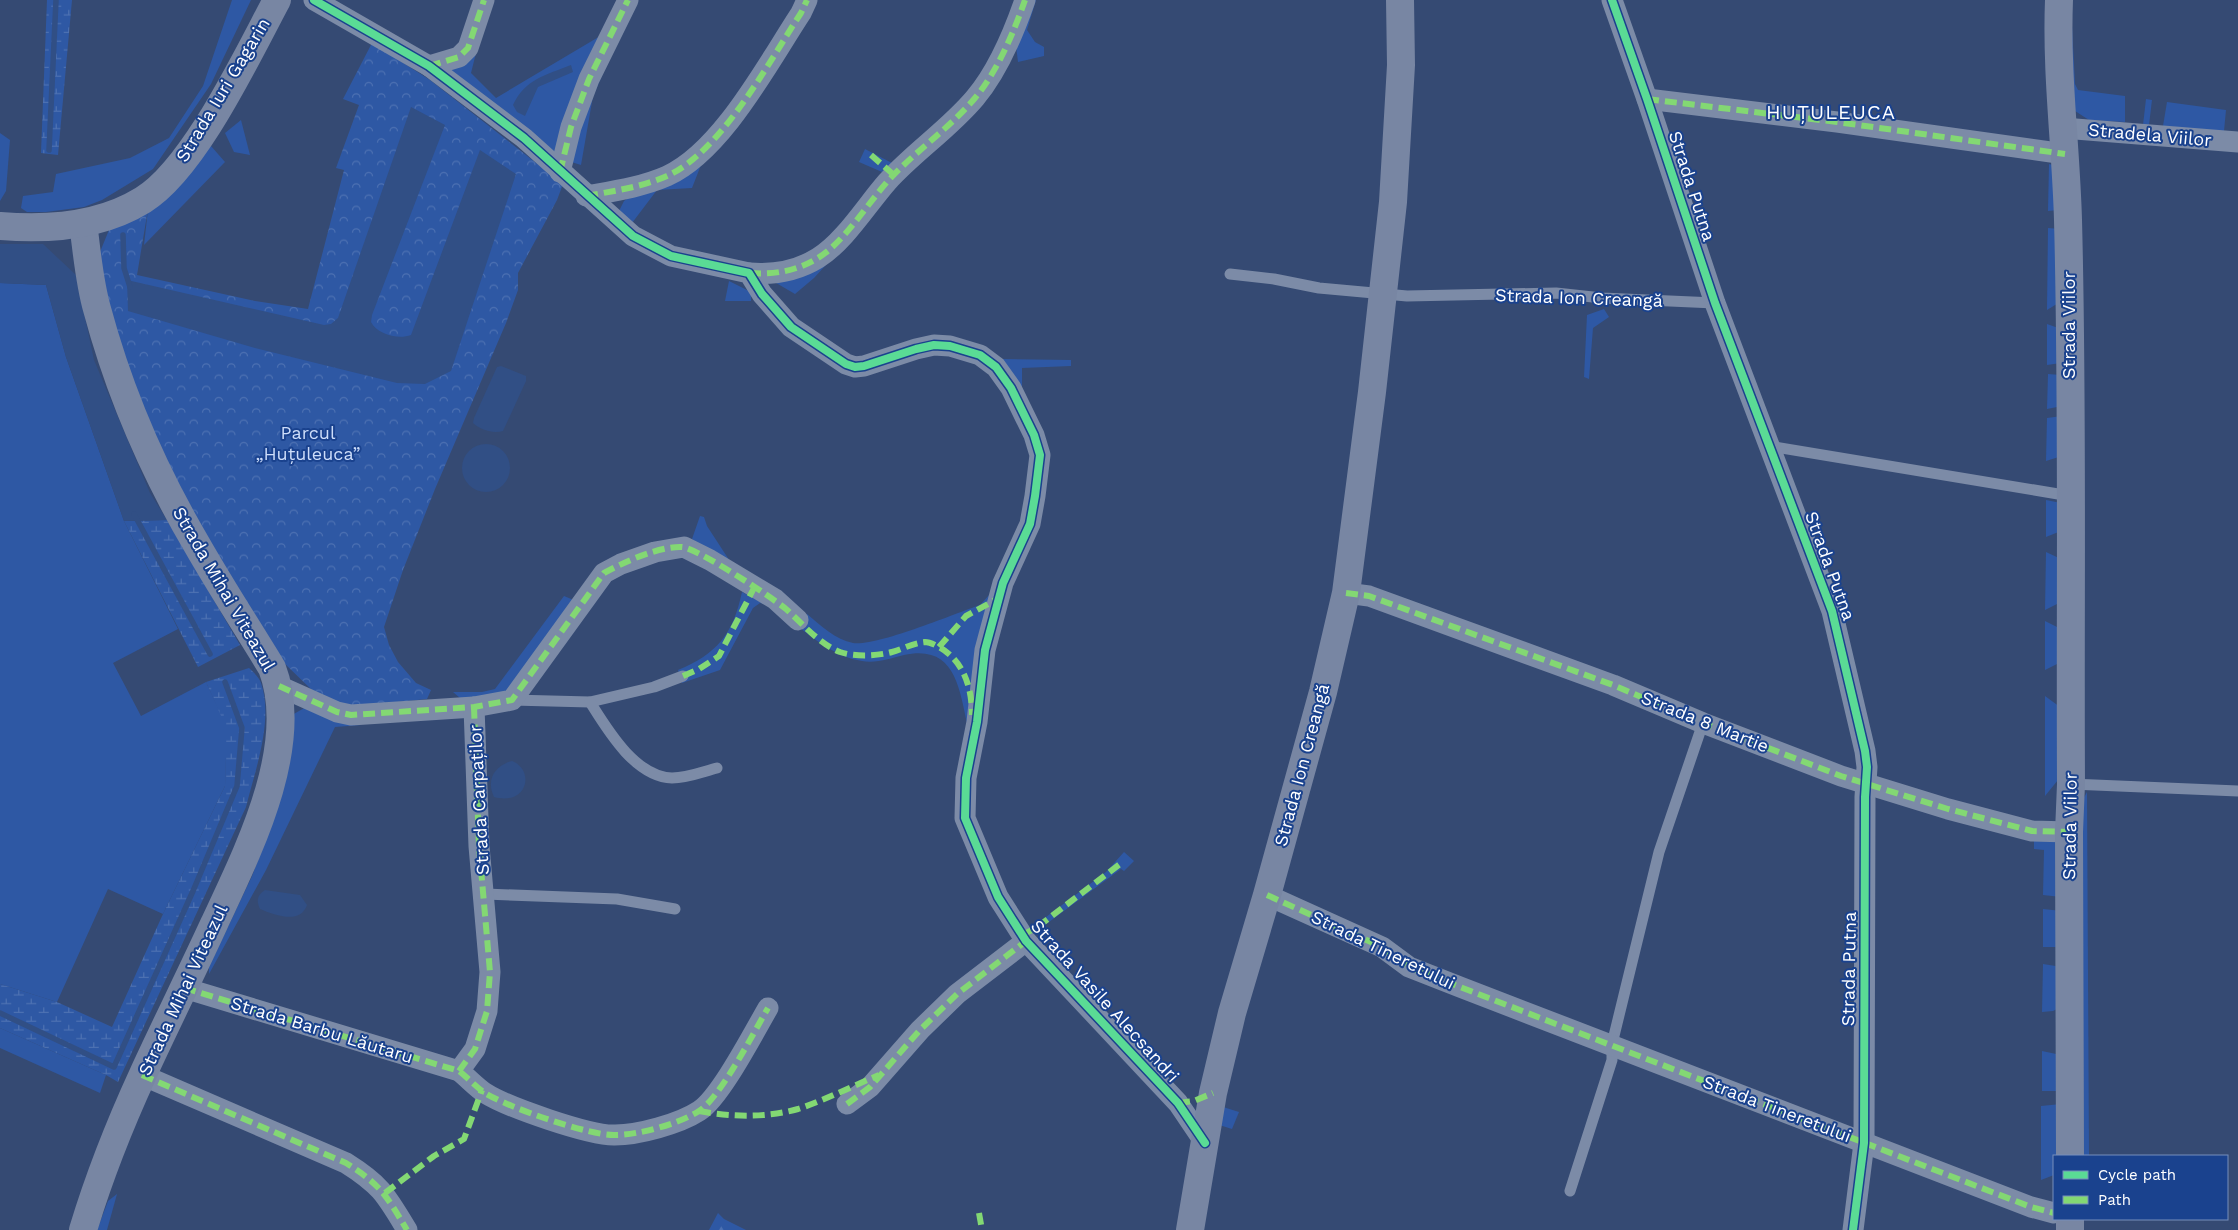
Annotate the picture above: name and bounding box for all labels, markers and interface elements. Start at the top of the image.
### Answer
street label: Strada Iuri Gagarin [171,14,274,166]
district label: HUȚULEUCA [1766,100,1896,124]
street label: Stradela Viilor [2087,119,2213,150]
street label: Strada Putna [1665,128,1720,244]
street label: Strada Viilor [2058,271,2079,379]
street label: Strada Ion Creangă [1495,284,1663,311]
park label: Parcul „Huțuleuca” [256,422,361,464]
street label: Strada Mihai Viteazul [169,503,280,675]
street label: Strada Putna [1801,508,1860,623]
street label: Strada Ion Creangă [1270,681,1333,849]
street label: Strada 8 Martie [1638,686,1772,757]
street label: Strada Carpaților [464,724,493,876]
street label: Strada Viilor [2058,772,2081,880]
street label: Strada Mihai Viteazul [134,901,232,1079]
street label: Strada Tineretului [1308,906,1458,993]
street label: Strada Putna [1837,912,1860,1026]
street label: Strada Vasile Alecsandri [1027,915,1184,1086]
street label: Strada Barbu Lăutaru [228,992,416,1067]
street label: Strada Tineretului [1700,1071,1854,1147]
legend [2053,1155,2228,1220]
text: Cycle path [2098,1166,2176,1184]
text: Path [2098,1191,2131,1209]

